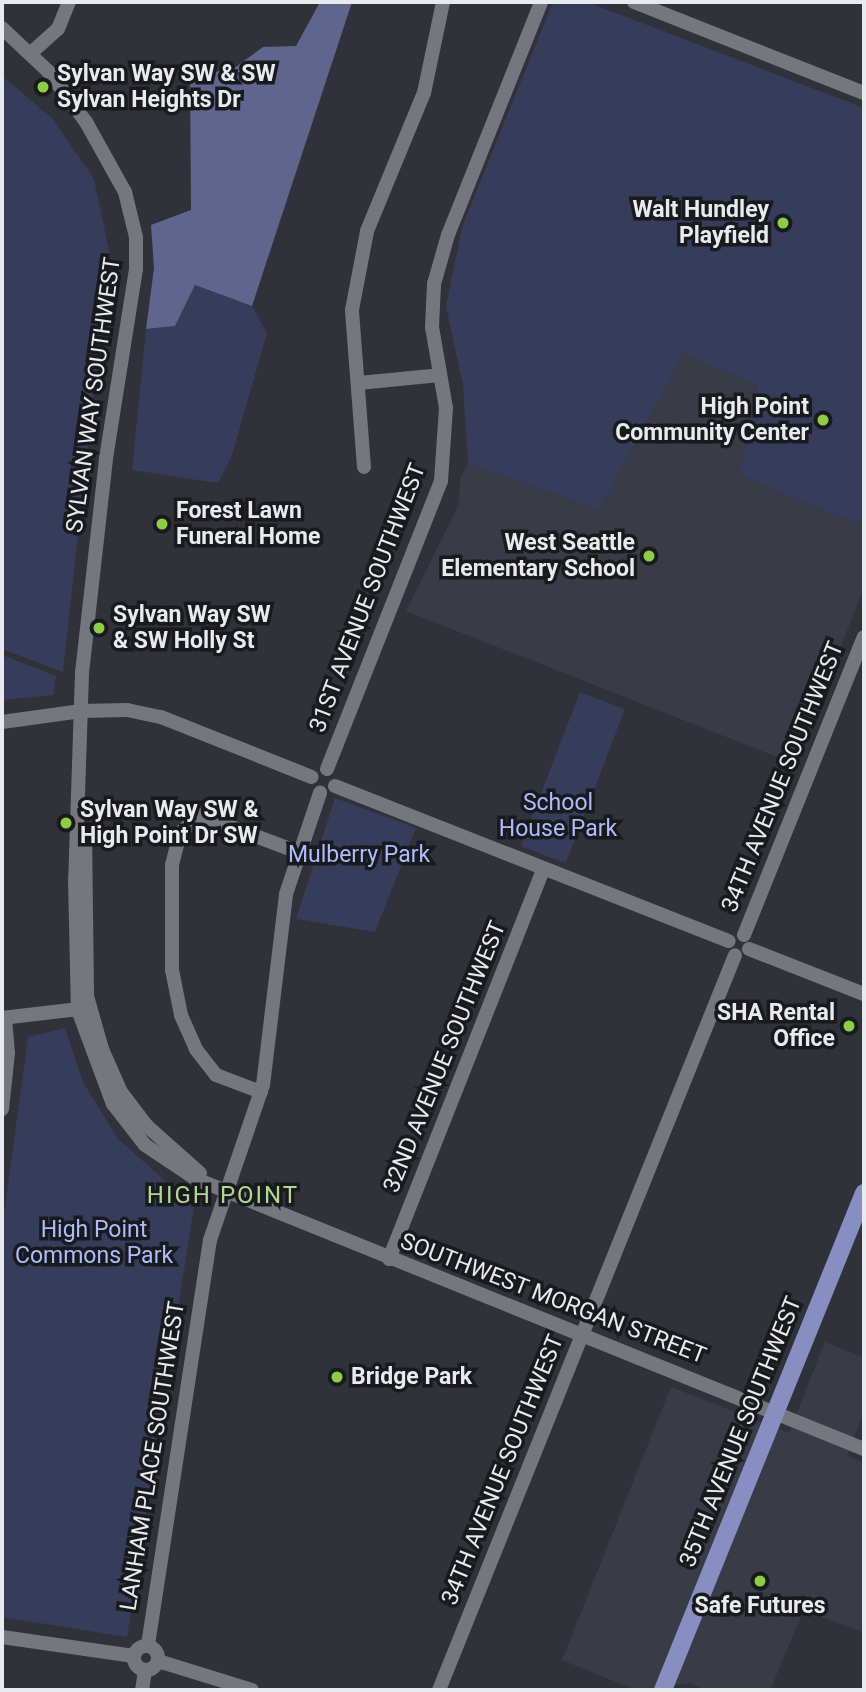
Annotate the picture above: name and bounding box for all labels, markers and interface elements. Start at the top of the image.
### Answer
place label: Sylvan Way SW & SW Sylvan Heights Dr [57,60,276,114]
marker: Sylvan Way SW & SW Sylvan Heights Dr [35,79,51,95]
place label: Walt Hundley Playfield [632,196,769,250]
marker: Walt Hundley Playfield [775,215,791,231]
street label: SYLVAN WAY SOUTHWEST [61,256,127,534]
place label: High Point Community Center [615,393,809,447]
marker: High Point Community Center [815,412,831,428]
street label: 31ST AVENUE SOUTHWEST [304,459,432,737]
place label: Forest Lawn Funeral Home [176,497,320,551]
marker: Forest Lawn Funeral Home [154,516,170,532]
place label: West Seattle Elementary School [441,529,635,583]
marker: West Seattle Elementary School [641,548,657,564]
place label: Sylvan Way SW & SW Holly St [113,601,271,655]
marker: Sylvan Way SW & SW Holly St [91,620,107,636]
street label: 34TH AVENUE SOUTHWEST [716,638,850,916]
park label: School House Park [499,789,617,843]
place label: Sylvan Way SW & High Point Dr SW [80,796,259,850]
marker: Sylvan Way SW & High Point Dr SW [58,815,74,831]
park label: Mulberry Park [288,841,430,869]
street label: 32ND AVENUE SOUTHWEST [378,917,512,1197]
place label: SHA Rental Office [717,999,835,1053]
marker: SHA Rental Office [841,1018,857,1034]
district label: HIGH POINT [148,1182,298,1210]
park label: High Point Commons Park [15,1216,173,1270]
street label: SOUTHWEST MORGAN STREET [396,1228,710,1370]
street label: 35TH AVENUE SOUTHWEST [674,1293,808,1571]
street label: LANHAM PLACE SOUTHWEST [115,1299,191,1613]
street label: 34TH AVENUE SOUTHWEST [436,1331,570,1609]
place label: Bridge Park [351,1363,472,1391]
marker: Bridge Park [329,1369,345,1385]
marker: Safe Futures [752,1573,768,1589]
place label: Safe Futures [695,1592,825,1620]

